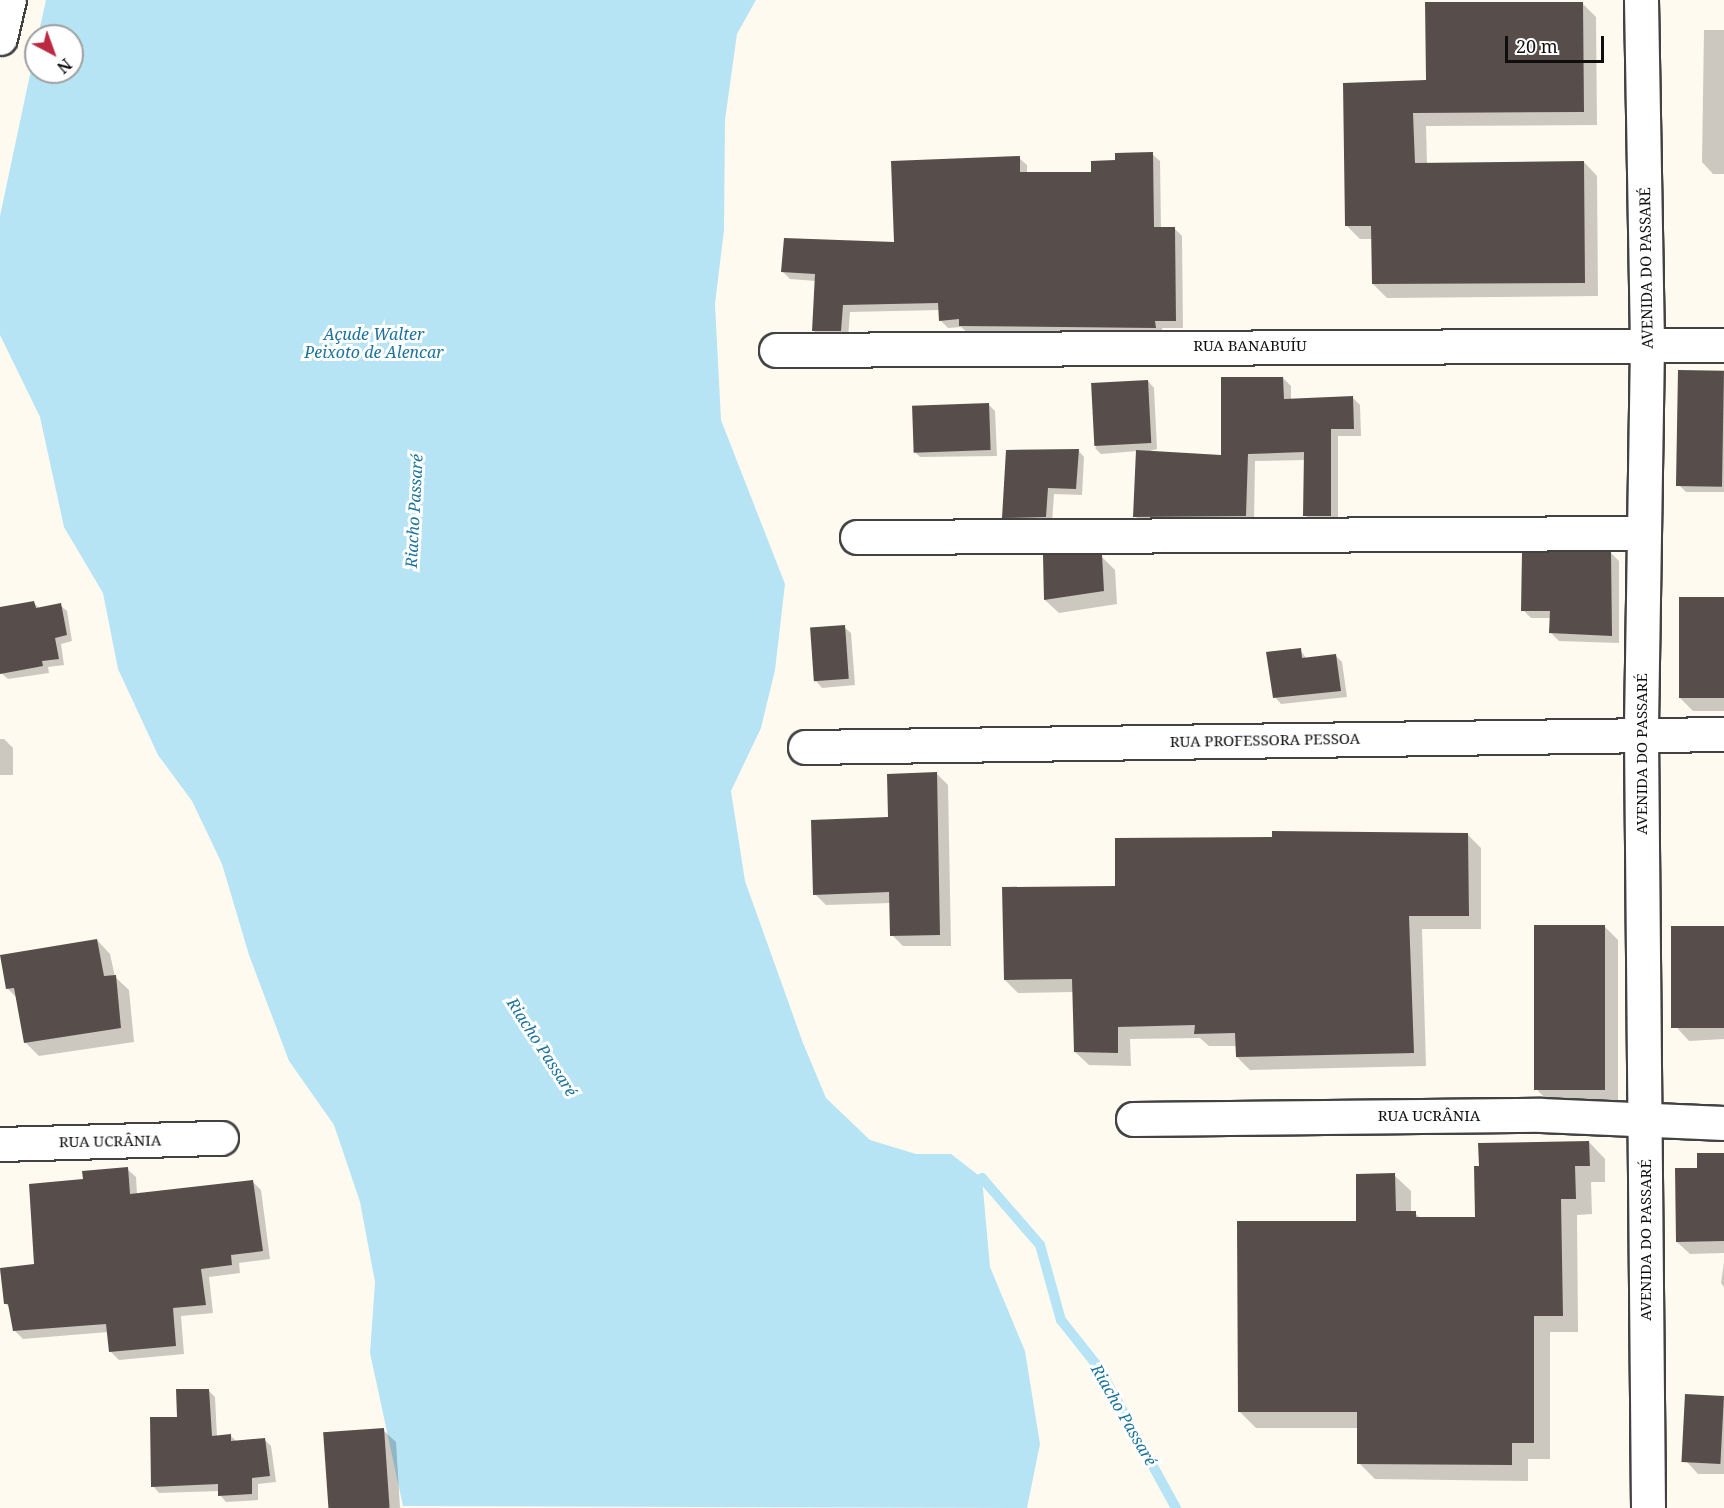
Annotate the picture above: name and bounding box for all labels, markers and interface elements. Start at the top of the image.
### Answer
north arrow [24,24,84,84]
scale bar [1508,24,1607,62]
text: 20 m [1516,34,1558,58]
text: N [53,54,76,79]
street label: AVENIDA DO PASSARÉ [1636,187,1656,349]
water label: Açude Walter Peixoto de Alencar [304,324,444,362]
street label: RUA BANABUÍU [1193,337,1307,355]
water label: Riacho Passaré [401,454,427,568]
street label: AVENIDA DO PASSARÉ [1633,673,1651,835]
street label: RUA PROFESSORA PESSOA [1170,729,1360,751]
water label: Riacho Passaré [503,994,581,1100]
street label: RUA UCRÂNIA [1378,1107,1480,1125]
street label: RUA UCRÂNIA [59,1131,161,1151]
street label: AVENIDA DO PASSARÉ [1637,1159,1655,1321]
water label: Riacho Passaré [1087,1361,1161,1469]

